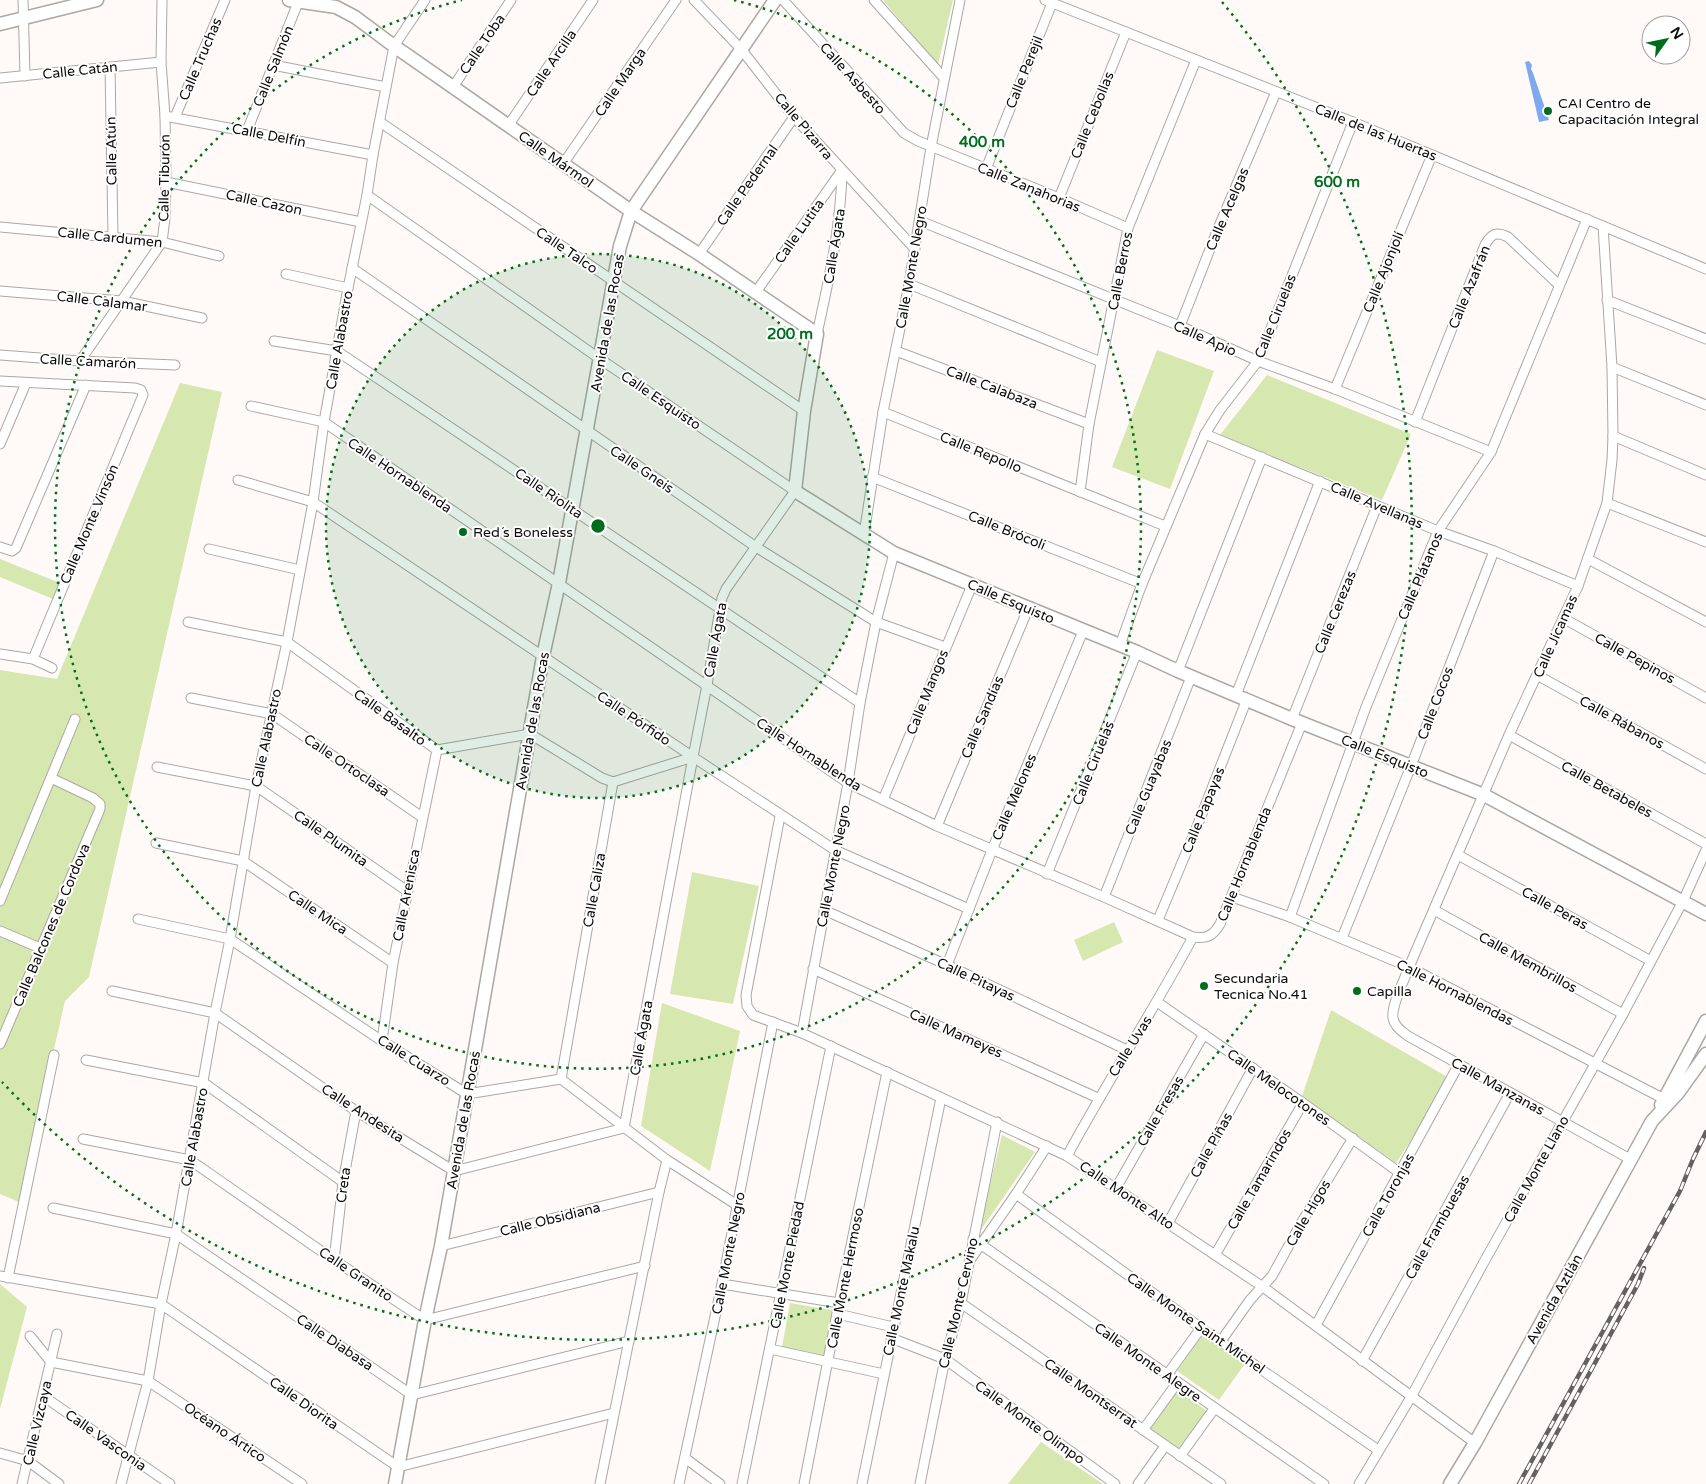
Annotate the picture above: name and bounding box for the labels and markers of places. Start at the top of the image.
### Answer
place label: CAI Centro de Capacitación Integral [1558,95,1699,128]
marker: CAI Centro de Capacitación Integral [1542,105,1554,117]
centre of rings [589,517,607,535]
place label: Red´s Boneless [473,524,573,541]
marker: Red´s Boneless [457,526,469,538]
place label: Secundaria Tecnica No.41 [1214,970,1308,1003]
marker: Secundaria Tecnica No.41 [1198,980,1210,992]
place label: Capilla [1367,983,1412,1000]
marker: Capilla [1351,985,1363,997]

